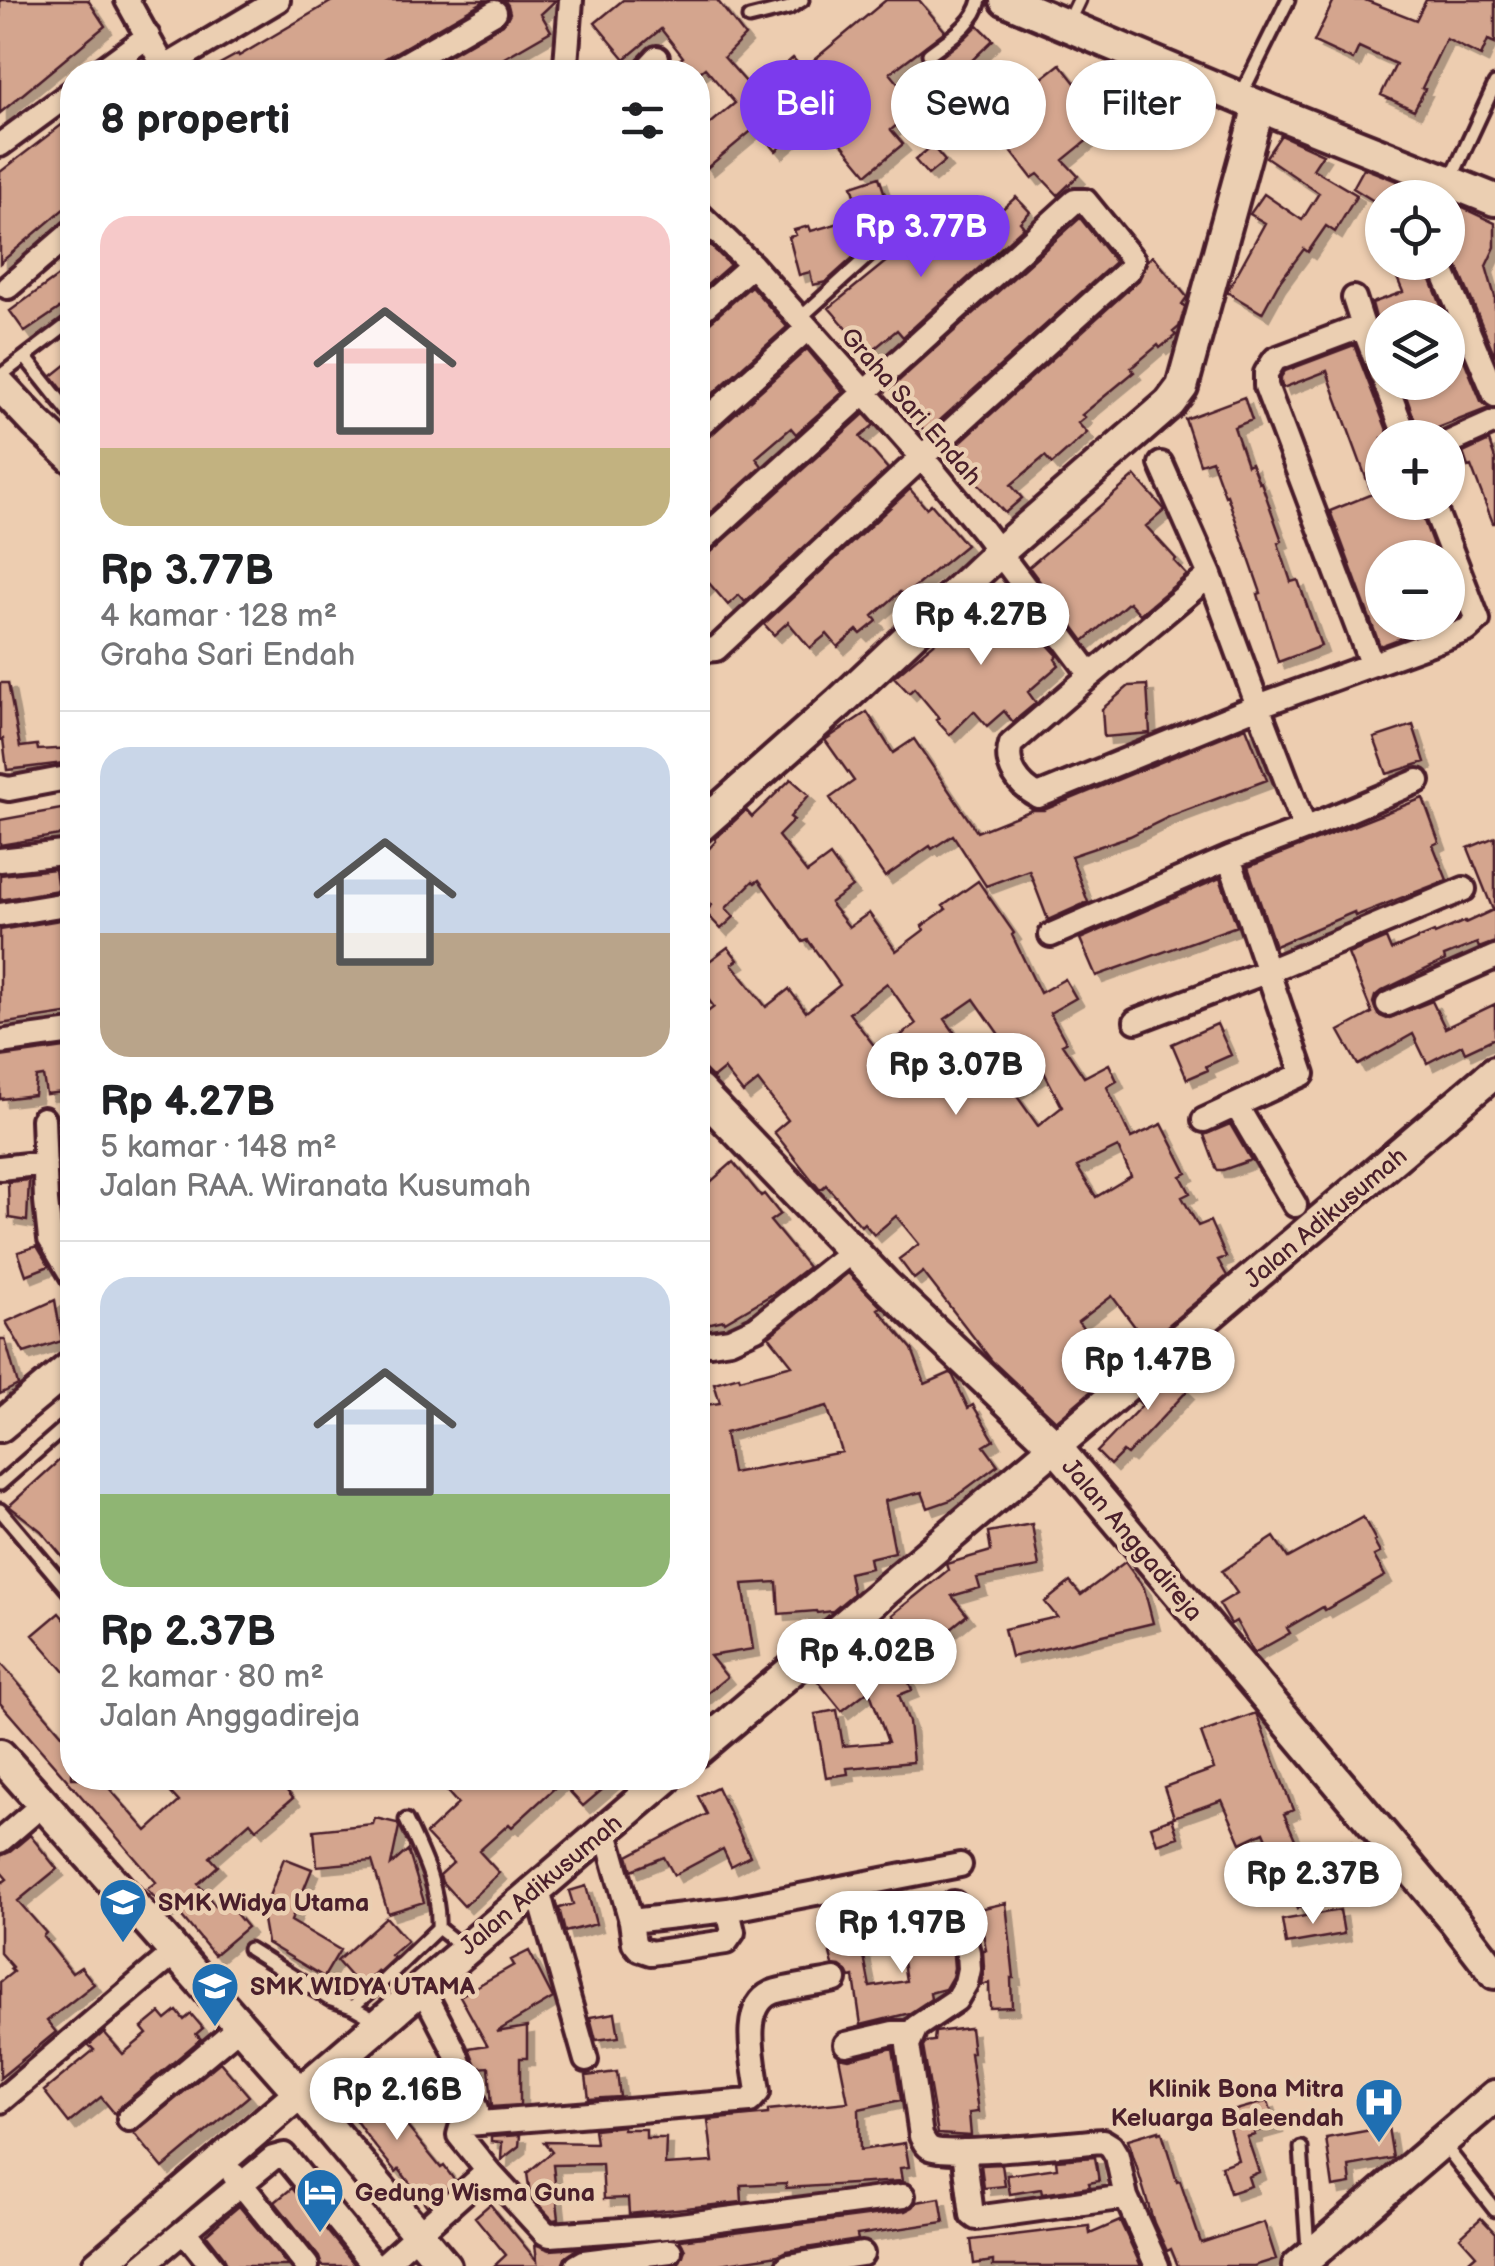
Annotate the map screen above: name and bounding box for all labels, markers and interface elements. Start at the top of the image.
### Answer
chip: Beli [740,60,871,150]
chip: Sewa [891,60,1046,150]
chip: Filter [1066,60,1216,150]
icon: filters [615,93,670,148]
text: 8 properti [100,95,290,146]
map controls [1365,180,1465,640]
button: locate [1365,180,1465,280]
pin: Rp 3.77B [818,195,1024,280]
text: Rp 3.77B [855,208,987,247]
icon: home [295,281,475,461]
button: layers [1365,300,1465,400]
street label: Graha Sari Endah [834,322,988,492]
button: + [1365,420,1465,520]
button: − [1365,540,1465,640]
text: Rp 3.77B [100,546,274,597]
pin: Rp 4.27B [878,583,1084,668]
text: Rp 4.27B [914,596,1048,635]
text: 4 kamar · 128 m² [100,597,337,636]
text: Graha Sari Endah [100,636,355,675]
icon: home [295,812,475,992]
pin: Rp 3.07B [853,1033,1059,1118]
text: Rp 3.07B [889,1046,1023,1085]
text: Rp 4.27B [100,1077,275,1128]
text: 5 kamar · 148 m² [100,1128,337,1167]
street label: Jalan Adikusumah [1238,1141,1414,1295]
text: Jalan RAA. Wiranata Kusumah [100,1167,531,1206]
pin: Rp 1.47B [1045,1328,1251,1413]
text: Rp 1.47B [1084,1341,1212,1380]
icon: home [295,1342,475,1522]
street label: Jalan Anggadireja [1055,1452,1209,1628]
text: Rp 2.37B [100,1607,276,1658]
pin: Rp 4.02B [764,1619,970,1704]
text: Rp 4.02B [799,1632,935,1671]
text: 2 kamar · 80 m² [100,1658,324,1697]
text: Jalan Anggadireja [100,1697,360,1736]
street label: Jalan Adikusumah [453,1808,629,1962]
pin: Rp 2.37B [1210,1842,1416,1927]
text: Rp 2.37B [1246,1855,1380,1894]
school or university icon: SMK Widya Utama [97,1876,149,1944]
place label: SMK Widya Utama [158,1888,369,1919]
pin: Rp 1.97B [799,1891,1005,1976]
text: Rp 1.97B [838,1904,966,1943]
school or university icon: SMK WIDYA UTAMA [189,1960,241,2028]
place label: SMK WIDYA UTAMA [250,1972,476,2003]
pin: Rp 2.16B [294,2058,500,2143]
text: Rp 2.16B [332,2071,462,2110]
place label: Klinik Bona Mitra Keluarga Baleendah [1111,2074,1344,2134]
hospital icon: Klinik Bona Mitra Keluarga Baleendah [1353,2076,1405,2144]
hotel icon: Gedung Wisma Guna [294,2166,346,2234]
place label: Gedung Wisma Guna [355,2178,595,2209]

